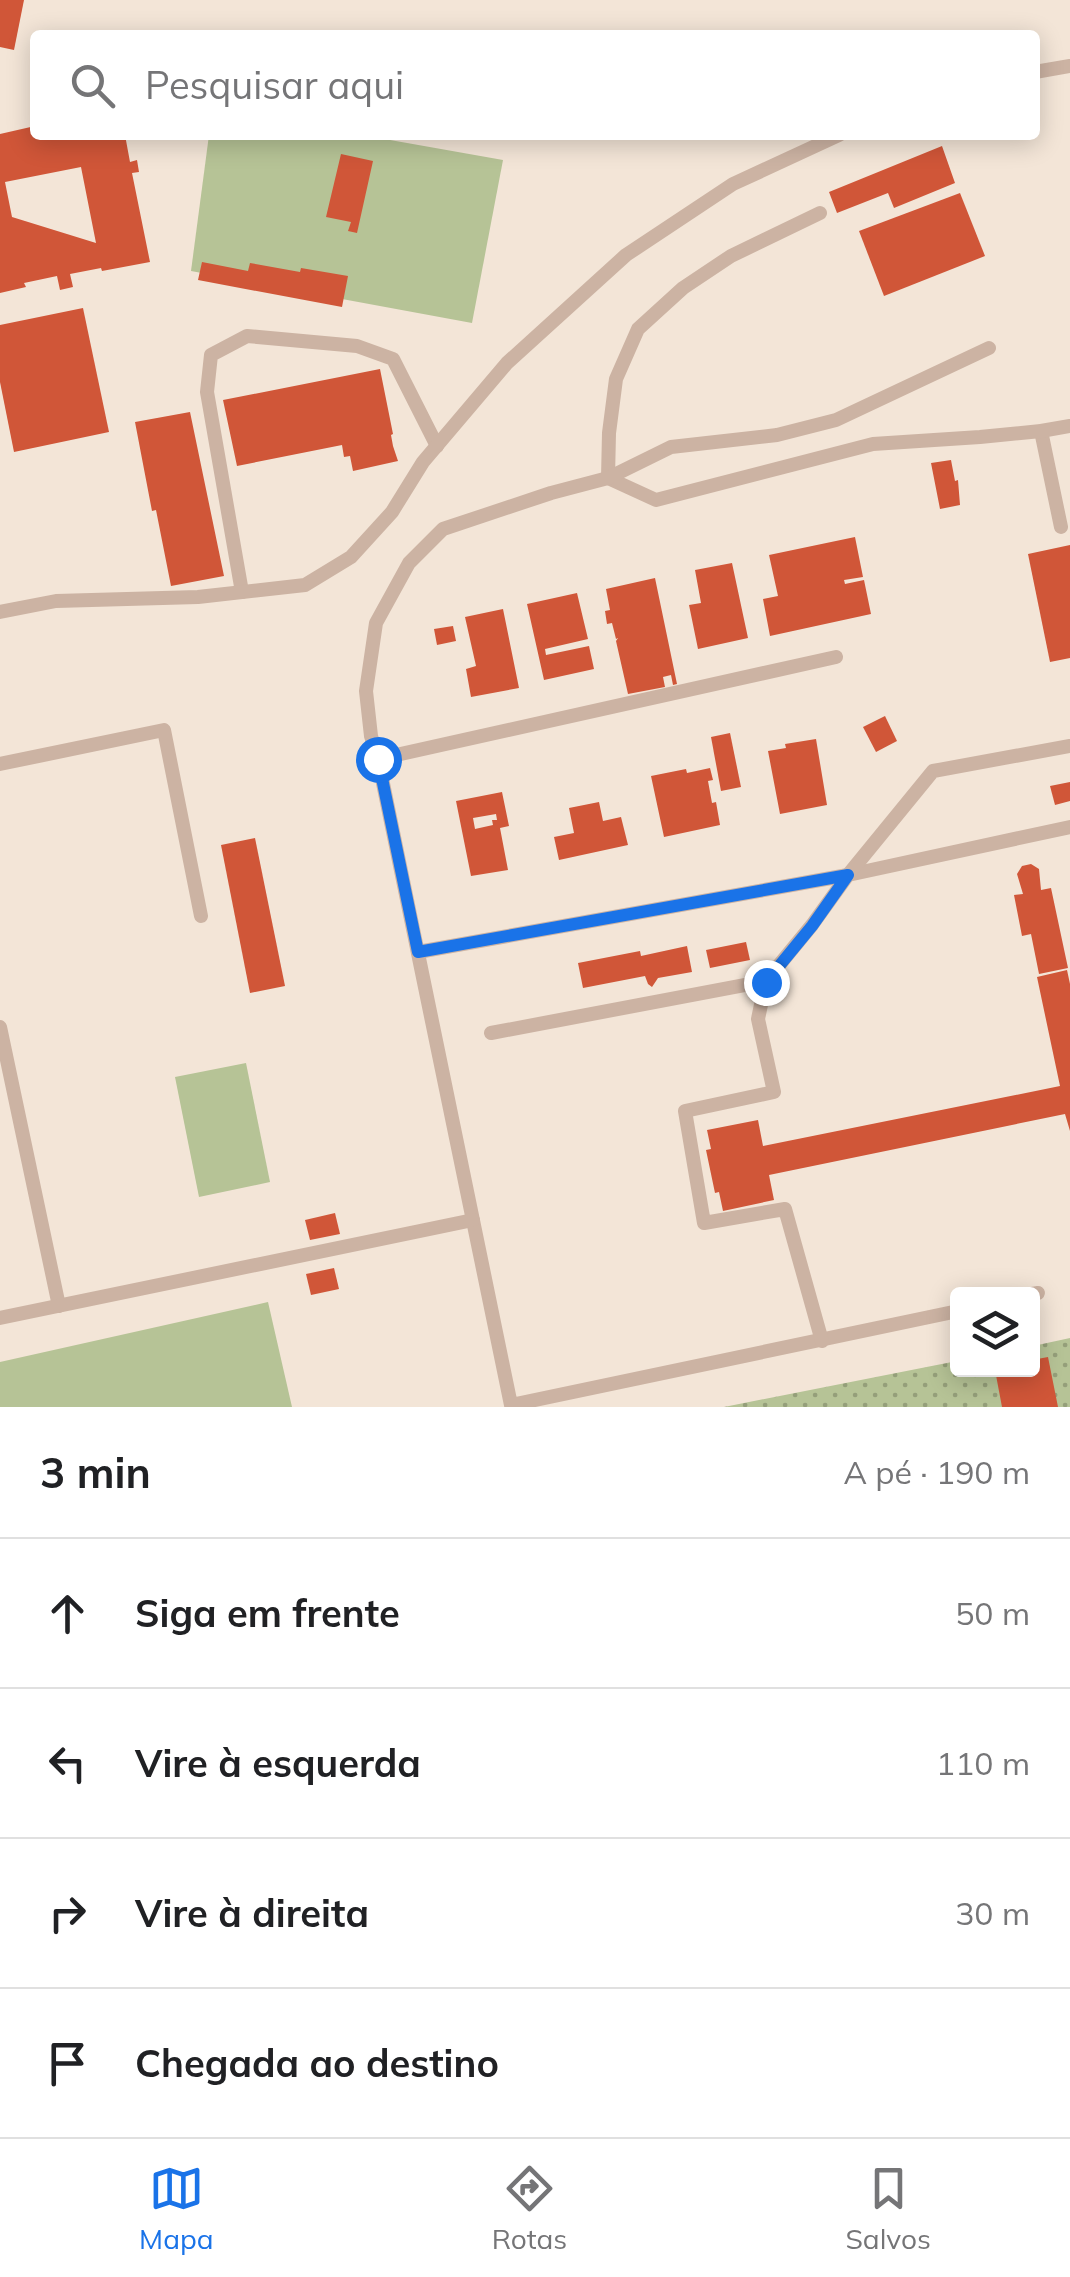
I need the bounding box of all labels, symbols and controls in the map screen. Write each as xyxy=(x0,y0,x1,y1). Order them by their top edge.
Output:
search box xyxy=(30,30,1040,140)
icon: search xyxy=(65,58,120,113)
text: Pesquisar aqui xyxy=(145,61,404,109)
route start xyxy=(356,737,402,783)
route end xyxy=(744,960,790,1006)
map controls xyxy=(950,1287,1040,1377)
button: layers xyxy=(950,1287,1040,1377)
text: 3 min xyxy=(40,1446,151,1499)
text: A pé · 190 m xyxy=(843,1452,1030,1492)
icon: ahead xyxy=(40,1586,95,1641)
text: Siga em frente xyxy=(135,1589,400,1637)
text: 50 m xyxy=(955,1593,1030,1633)
icon: left xyxy=(40,1736,95,1791)
text: Vire à esquerda xyxy=(135,1739,421,1787)
text: 110 m xyxy=(936,1743,1030,1783)
icon: right xyxy=(40,1886,95,1941)
text: Vire à direita xyxy=(135,1889,369,1937)
text: 30 m xyxy=(955,1893,1030,1933)
icon: arrive xyxy=(40,2036,95,2091)
text: Chegada ao destino xyxy=(135,2039,499,2087)
tab: Mapa xyxy=(139,2161,214,2256)
tab: Rotas xyxy=(492,2161,567,2256)
tab: Salvos xyxy=(845,2161,931,2256)

